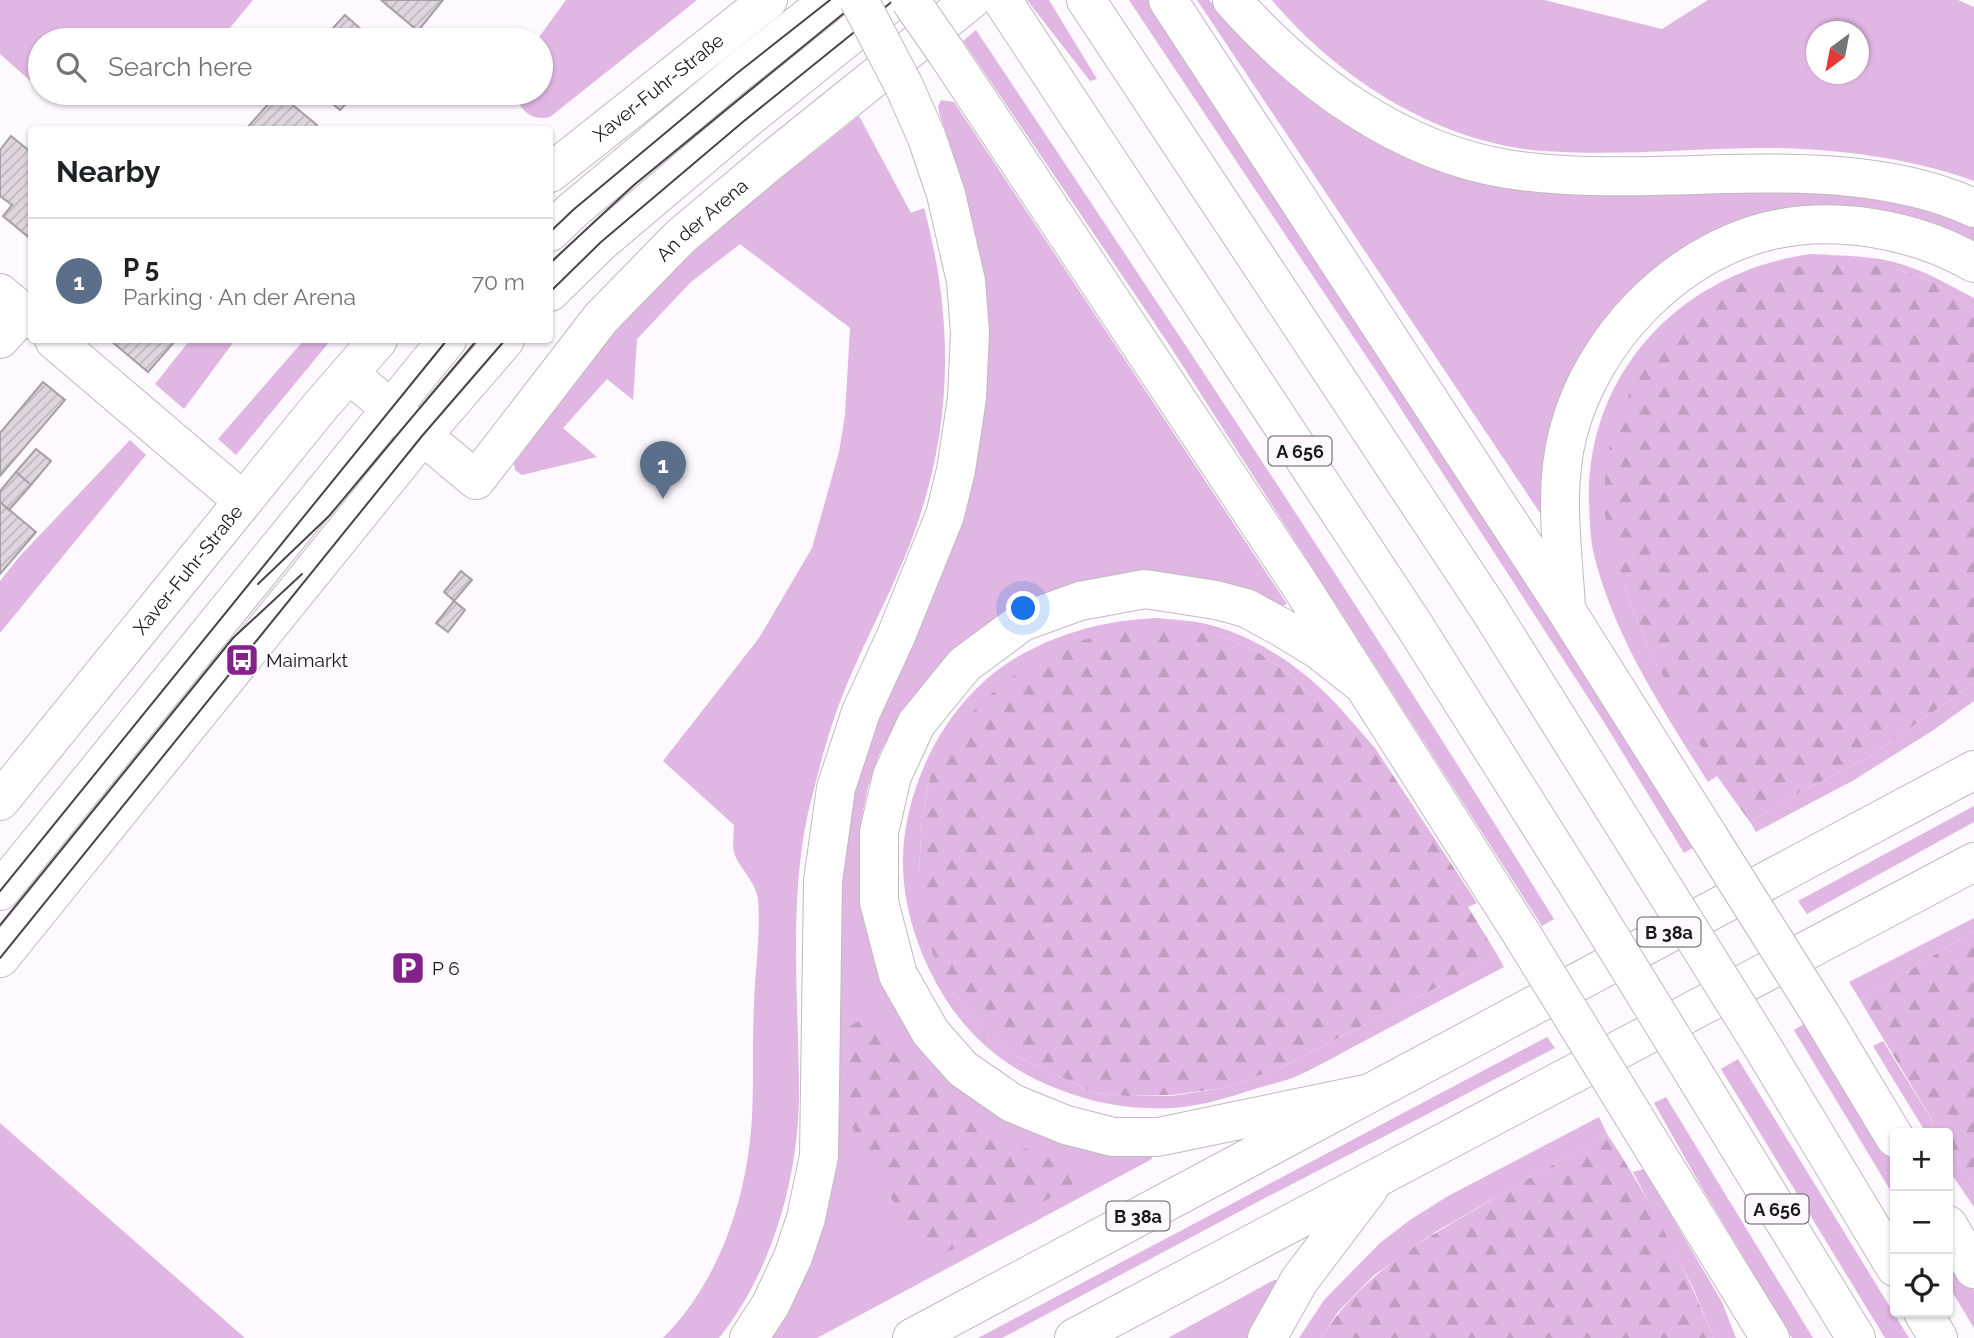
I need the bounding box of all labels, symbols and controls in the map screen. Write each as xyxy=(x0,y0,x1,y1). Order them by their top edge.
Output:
north arrow xyxy=(1806,21,1869,84)
search box xyxy=(28,28,553,105)
street label: Xaver-Fuhr-Straße xyxy=(588,29,728,146)
icon: search xyxy=(52,48,90,86)
text: Search here xyxy=(108,52,252,82)
text: Nearby xyxy=(56,154,160,189)
street label: An der Arena xyxy=(652,174,752,266)
text: P 5 xyxy=(123,253,159,283)
text: 1 xyxy=(73,268,85,295)
text: 70 m xyxy=(472,268,525,295)
text: Parking · An der Arena xyxy=(123,283,356,310)
road number: A 656 xyxy=(1268,436,1332,466)
pin: 1 xyxy=(640,441,686,499)
street label: Xaver-Fuhr-Straße xyxy=(129,500,247,639)
your location xyxy=(1006,591,1040,625)
bus stop icon: Maimarkt xyxy=(223,641,261,679)
place label: Maimarkt xyxy=(266,649,349,671)
road number: B 38a xyxy=(1638,917,1700,946)
parking icon: P 6 xyxy=(389,949,427,987)
place label: P 6 xyxy=(432,957,460,979)
map controls xyxy=(1890,1128,1953,1317)
button: + xyxy=(1890,1128,1953,1191)
button: − xyxy=(1890,1191,1953,1254)
road number: A 656 xyxy=(1746,1194,1809,1224)
road number: B 38a xyxy=(1106,1202,1170,1231)
button: locate xyxy=(1890,1254,1953,1317)

